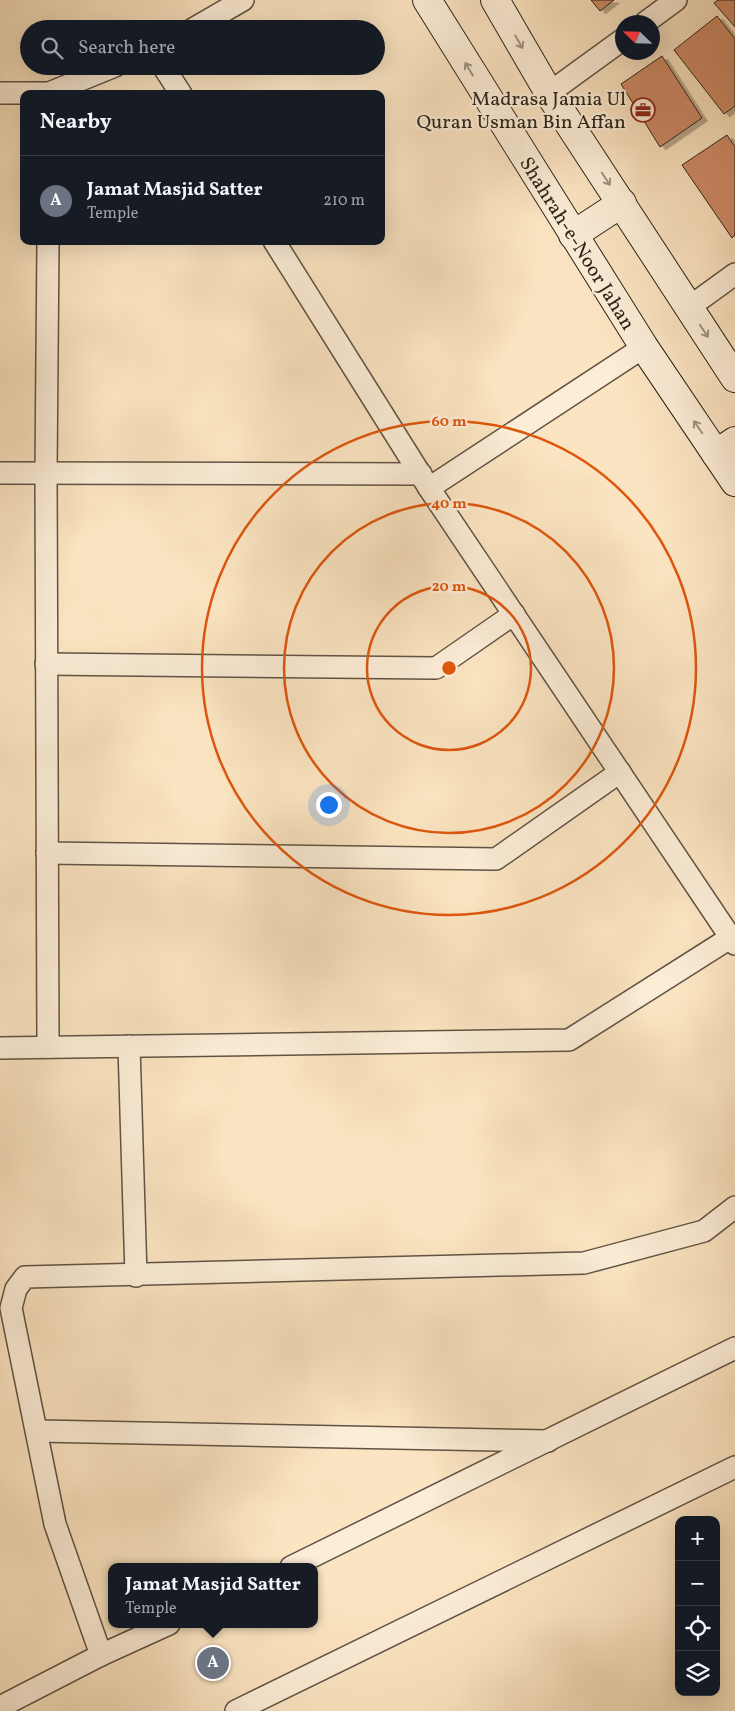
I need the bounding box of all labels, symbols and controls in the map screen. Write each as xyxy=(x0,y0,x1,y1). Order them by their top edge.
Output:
north arrow xyxy=(615,15,660,60)
search box xyxy=(20,20,385,75)
icon: search xyxy=(38,34,66,62)
text: Search here xyxy=(78,35,175,61)
one-way arrow xyxy=(515,35,525,49)
one-way arrow xyxy=(463,63,473,77)
place label: Madrasa Jamia Ul Quran Usman Bin Affan xyxy=(416,86,626,137)
office icon: Madrasa Jamia Ul Quran Usman Bin Affan xyxy=(630,97,656,123)
text: Nearby xyxy=(40,108,111,137)
street label: Shahrah-e-Noor Jahan xyxy=(512,152,641,336)
one-way arrow xyxy=(602,172,612,186)
text: Jamat Masjid Satter xyxy=(87,177,262,203)
text: A xyxy=(50,190,62,212)
text: 210 m xyxy=(323,190,365,212)
text: Temple xyxy=(87,203,138,225)
one-way arrow xyxy=(699,323,709,337)
text: 60 m xyxy=(432,412,467,433)
one-way arrow xyxy=(693,420,703,434)
text: 40 m xyxy=(431,494,467,515)
text: 20 m xyxy=(432,577,467,598)
centre of rings xyxy=(440,659,458,677)
your location xyxy=(316,792,342,818)
map controls xyxy=(675,1516,720,1696)
button: + xyxy=(675,1516,720,1561)
button: − xyxy=(675,1561,720,1606)
popup xyxy=(108,1563,318,1628)
text: Jamat Masjid Satter xyxy=(125,1572,301,1598)
text: Temple xyxy=(125,1598,177,1620)
button: locate xyxy=(675,1606,720,1651)
pin: A xyxy=(197,1644,229,1682)
button: layers xyxy=(675,1651,720,1696)

